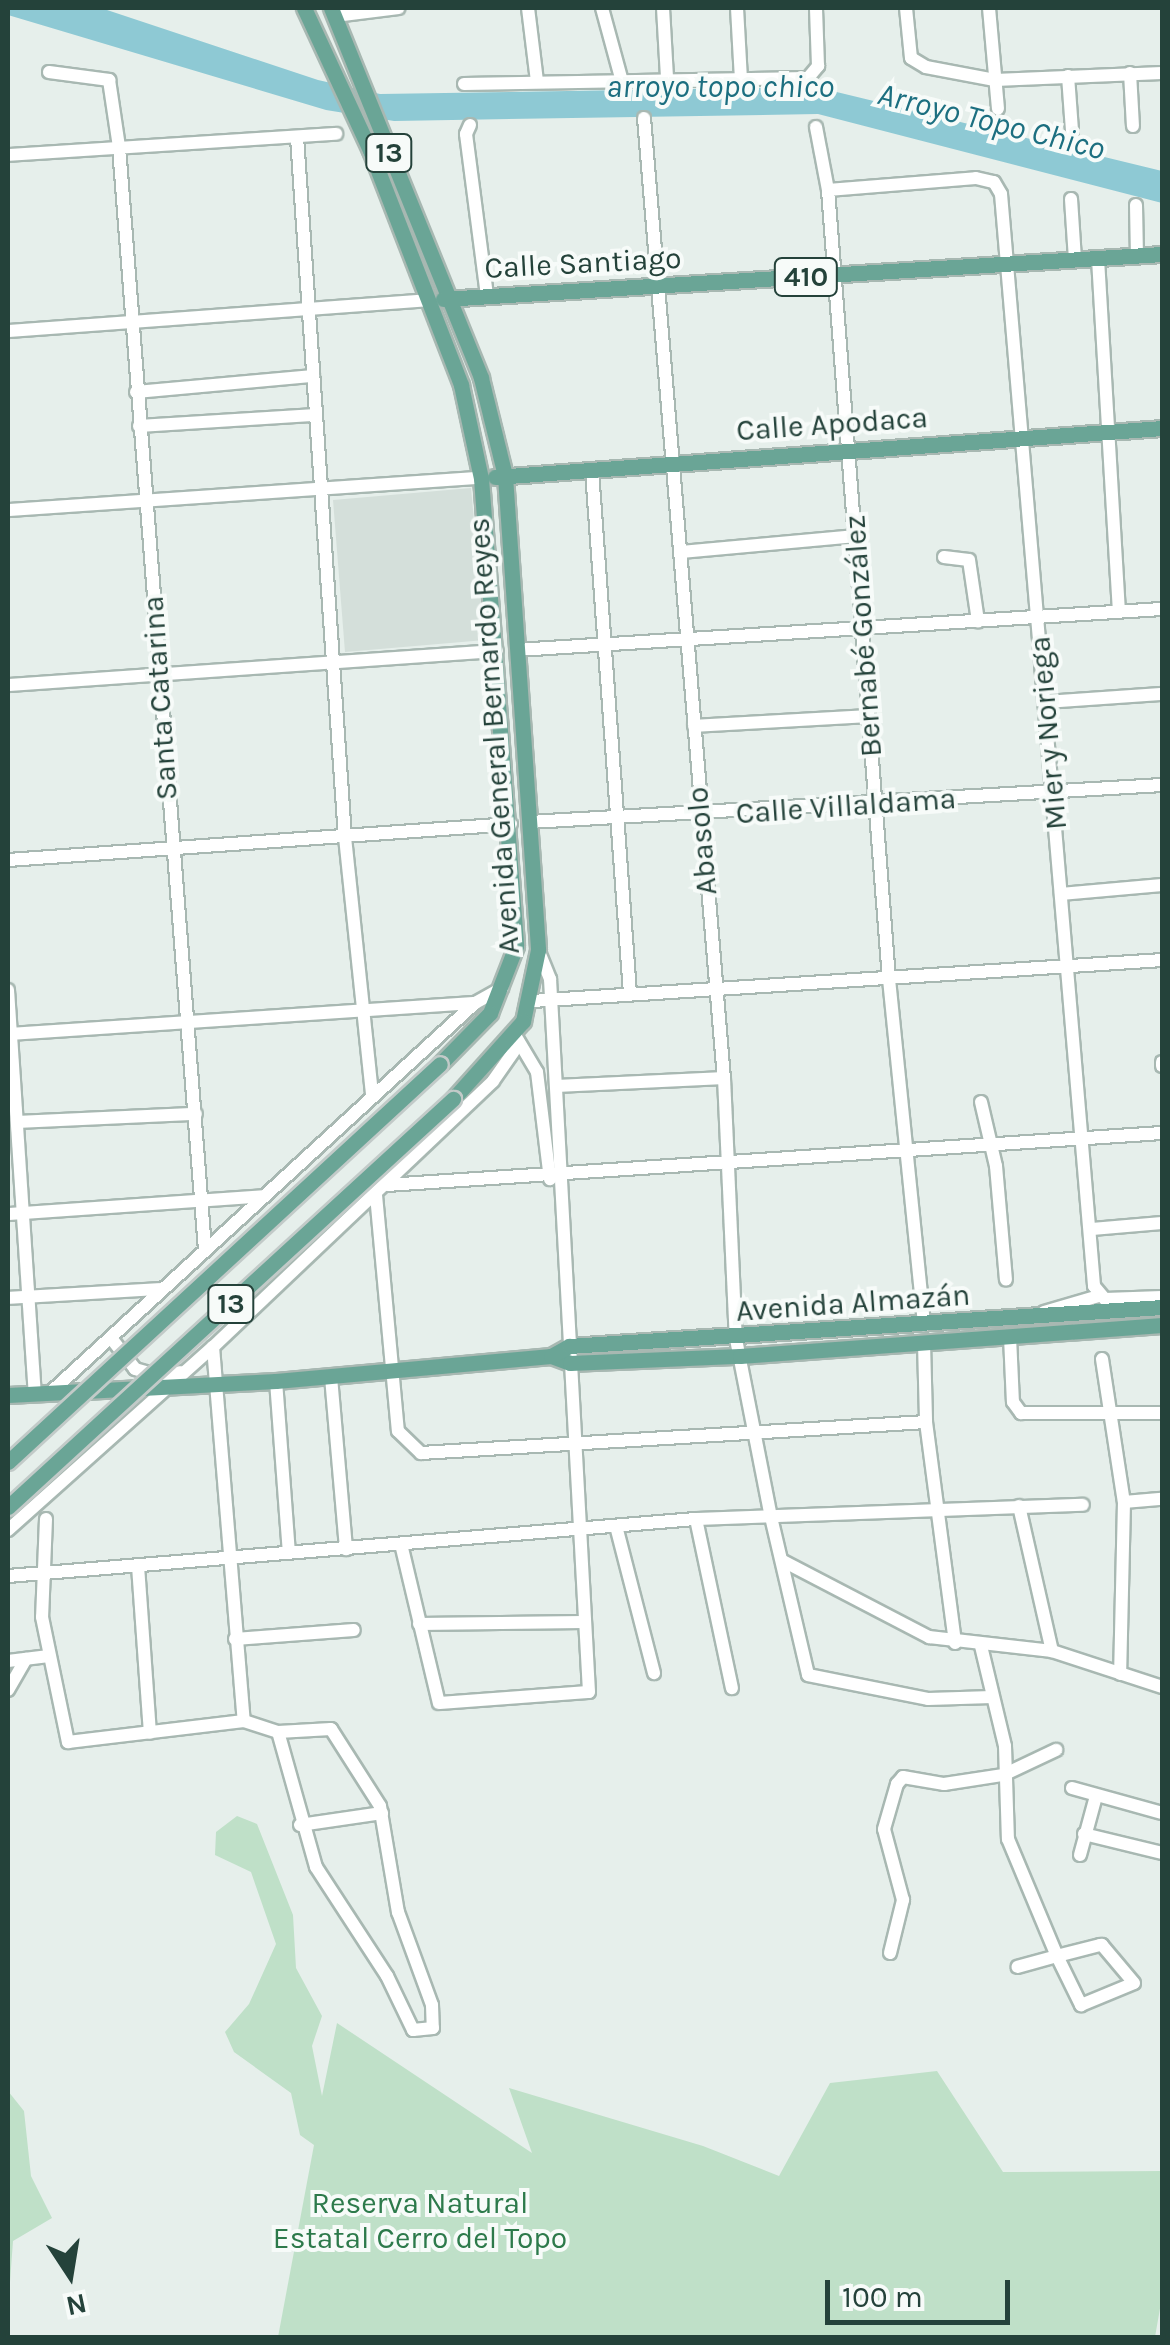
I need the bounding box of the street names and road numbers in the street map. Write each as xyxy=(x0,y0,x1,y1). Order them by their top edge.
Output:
road number: 13 xyxy=(364,130,414,176)
street label: Calle Santiago xyxy=(484,240,682,286)
road number: 410 xyxy=(774,254,838,300)
street label: Calle Apodaca xyxy=(735,399,929,449)
street label: Bernabé González xyxy=(837,514,889,758)
street label: Avenida General Bernardo Reyes xyxy=(461,517,527,955)
street label: Santa Catarina xyxy=(135,595,185,801)
street label: Mier y Noriega xyxy=(1022,635,1074,831)
street label: Calle Villaldama xyxy=(735,780,957,832)
street label: Abasolo xyxy=(679,785,725,897)
street label: Avenida Almazán xyxy=(735,1277,971,1329)
road number: 13 xyxy=(206,1281,256,1327)

